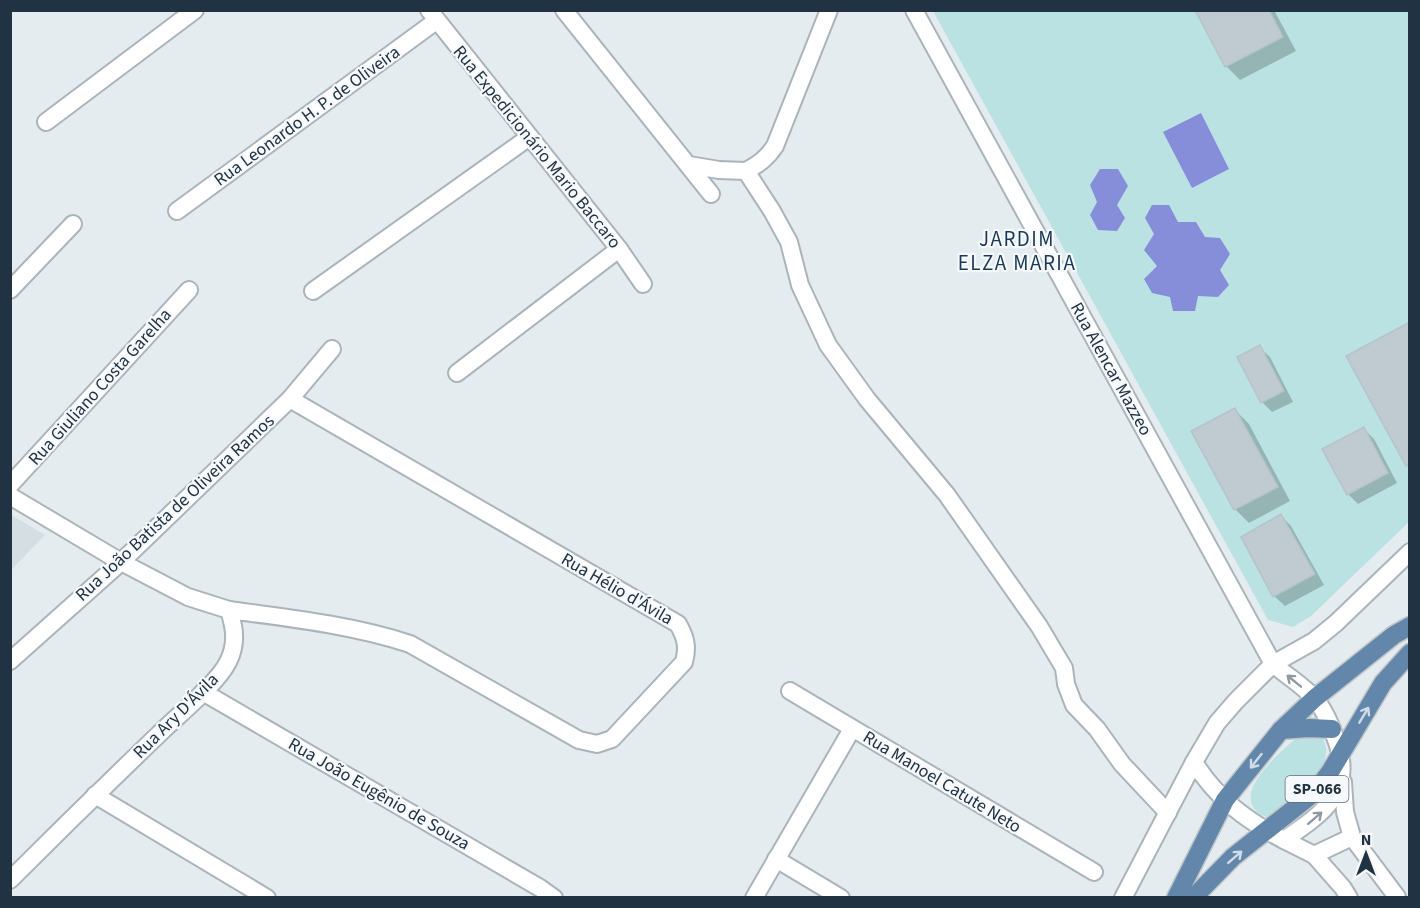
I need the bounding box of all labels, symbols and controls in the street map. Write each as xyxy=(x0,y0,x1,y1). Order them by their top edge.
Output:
street label: Rua Leonardo H. P. de Oliveira xyxy=(209,40,405,192)
street label: Rua Expedicionário Mario Baccaro xyxy=(447,40,627,254)
district label: JARDIM ELZA MARIA xyxy=(958,224,1076,278)
street label: Rua Alencar Mazzeo xyxy=(1064,298,1158,440)
street label: Rua Giuliano Costa Garelha xyxy=(23,303,177,471)
street label: Rua João Batista de Oliveira Ramos xyxy=(70,409,280,607)
street label: Rua Hélio d'Ávila xyxy=(556,547,678,631)
street label: Rua Ary D'Ávila xyxy=(128,668,224,764)
one-way arrow xyxy=(1286,675,1302,688)
one-way arrow xyxy=(1359,707,1371,724)
street label: Rua Manoel Catute Neto xyxy=(858,725,1026,839)
street label: Rua João Eugênio de Souza xyxy=(284,732,474,856)
one-way arrow xyxy=(1249,752,1262,768)
road number: SP-066 xyxy=(1286,776,1348,802)
one-way arrow xyxy=(1307,811,1323,824)
north arrow xyxy=(1336,824,1396,884)
text: N xyxy=(1361,829,1371,851)
one-way arrow xyxy=(1227,850,1242,864)

